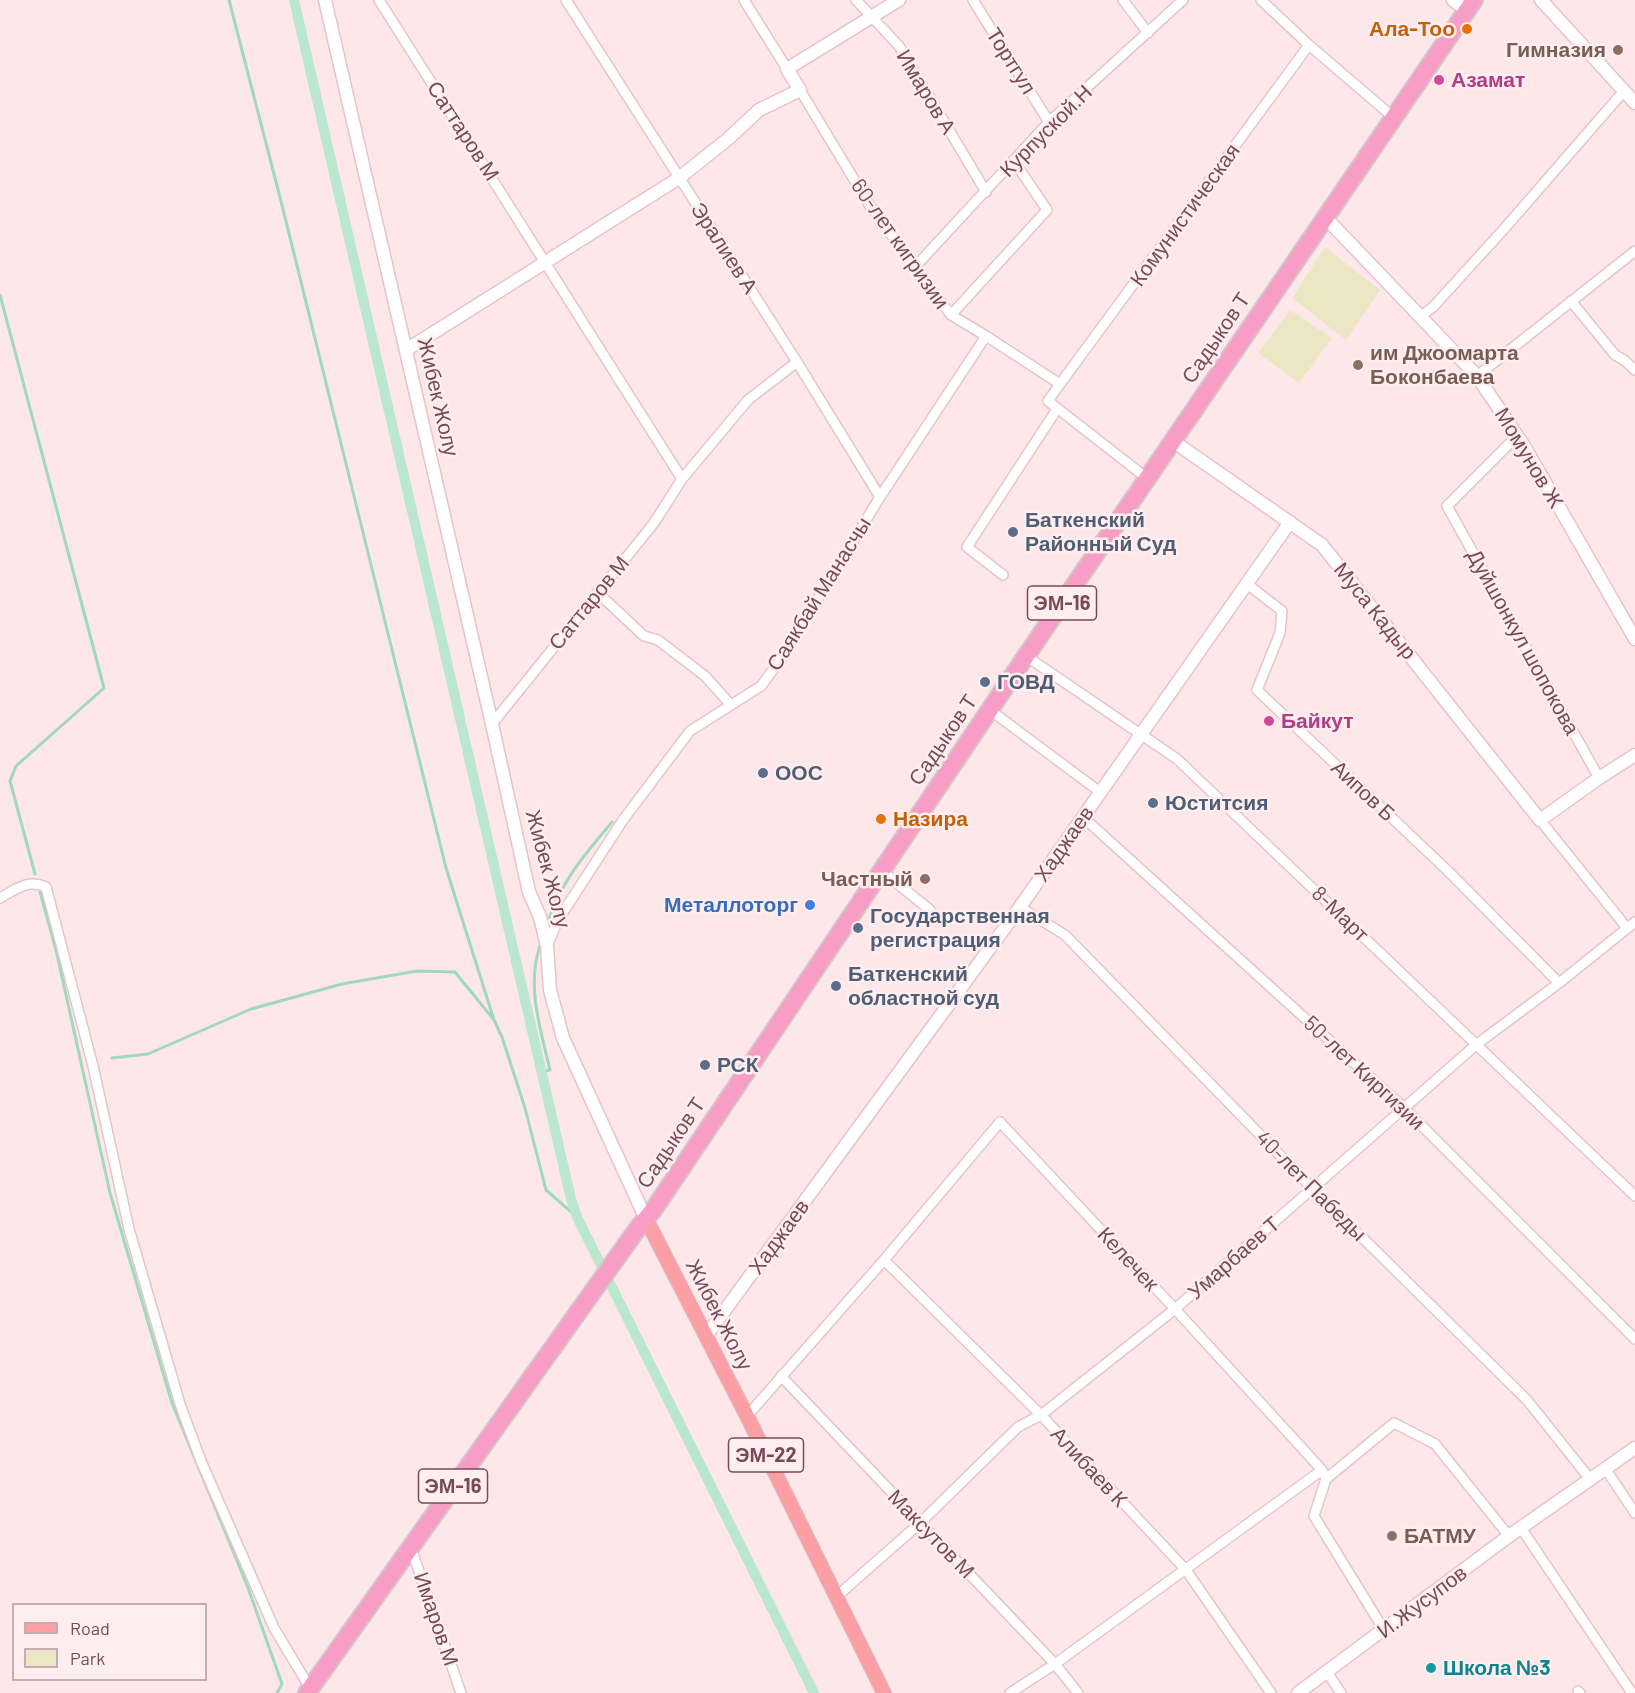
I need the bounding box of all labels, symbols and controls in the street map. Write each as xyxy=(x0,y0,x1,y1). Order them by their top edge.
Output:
place label: Ала-Тоо xyxy=(1369,16,1455,42)
marker: Ала-Тоо xyxy=(1460,22,1474,36)
street label: Тортгул xyxy=(981,23,1041,99)
place label: Гимназия xyxy=(1506,37,1606,63)
marker: Гимназия xyxy=(1611,43,1625,57)
street label: Имаров А xyxy=(891,45,961,139)
place label: Азамат xyxy=(1451,67,1525,93)
marker: Азамат xyxy=(1432,73,1446,87)
street label: Саттаров М xyxy=(422,77,504,185)
street label: Курпуской.Н xyxy=(995,80,1097,182)
street label: Комунистическая xyxy=(1125,139,1245,291)
street label: 60-лет кигризии xyxy=(846,174,954,314)
street label: Эралиев А xyxy=(685,198,763,298)
street label: Садыков Т xyxy=(1177,288,1255,388)
street label: Жибек Жолу xyxy=(412,335,464,459)
place label: им Джоомарта Боконбаева xyxy=(1370,340,1519,390)
marker: им Джоомарта Боконбаева xyxy=(1351,358,1365,372)
street label: Момунов Ж xyxy=(1489,403,1569,513)
place label: Баткенский Районный Суд xyxy=(1025,507,1176,557)
street label: Саякбай Манасчы xyxy=(762,513,876,675)
marker: Баткенский Районный Суд xyxy=(1006,525,1020,539)
street label: Дуйшонкул шопокова xyxy=(1462,545,1584,739)
street label: Саттаров М xyxy=(543,551,635,655)
street label: Муса Кадыр xyxy=(1328,557,1422,665)
road number: ЭМ-16 xyxy=(1028,586,1096,620)
place label: ГОВД xyxy=(997,669,1055,695)
marker: ГОВД xyxy=(978,675,992,689)
street label: Садыков Т xyxy=(904,690,982,790)
place label: Байкут xyxy=(1281,708,1353,734)
marker: Байкут xyxy=(1262,714,1276,728)
street label: Аипов Б xyxy=(1326,755,1400,827)
place label: ООС xyxy=(775,760,823,786)
marker: ООС xyxy=(756,766,770,780)
place label: Юститсия xyxy=(1165,790,1268,816)
marker: Юститсия xyxy=(1146,796,1160,810)
street label: Хаджаев xyxy=(1029,801,1099,887)
place label: Назира xyxy=(893,806,968,832)
street label: Жибек Жолу xyxy=(520,807,576,931)
marker: Назира xyxy=(874,812,888,826)
place label: Частный xyxy=(821,866,913,892)
marker: Частный xyxy=(918,872,932,886)
street label: 8-Март xyxy=(1306,881,1374,947)
place label: Металлоторг xyxy=(664,892,798,918)
marker: Металлоторг xyxy=(803,898,817,912)
place label: Государственная регистрация xyxy=(870,903,1050,953)
marker: Государственная регистрация xyxy=(851,921,865,935)
place label: Баткенский областной суд xyxy=(848,961,999,1011)
marker: Баткенский областной суд xyxy=(829,979,843,993)
street label: 50-лет Киргизии xyxy=(1298,1011,1430,1135)
place label: РСК xyxy=(717,1052,758,1078)
marker: РСК xyxy=(698,1058,712,1072)
street label: Садыков Т xyxy=(632,1093,710,1193)
street label: 40-лет Пабеды xyxy=(1251,1126,1371,1246)
street label: Хаджаев xyxy=(743,1195,815,1279)
street label: Умарбаев Т xyxy=(1183,1211,1285,1305)
street label: Келечек xyxy=(1092,1222,1164,1296)
street label: Жибек Жолу xyxy=(680,1255,758,1375)
street label: Алибаев К xyxy=(1046,1422,1132,1512)
road number: ЭМ-22 xyxy=(728,1438,804,1472)
road number: ЭМ-16 xyxy=(418,1469,488,1503)
street label: Максутов М xyxy=(882,1484,980,1584)
place label: БАТМУ xyxy=(1404,1523,1476,1549)
marker: БАТМУ xyxy=(1385,1529,1399,1543)
street label: И.Жусупов xyxy=(1372,1560,1472,1644)
street label: Имаров М xyxy=(408,1569,464,1669)
legend xyxy=(12,1603,207,1681)
text: Road xyxy=(70,1617,110,1639)
text: Park xyxy=(70,1647,105,1669)
place label: Школа №3 xyxy=(1443,1655,1551,1681)
marker: Школа №3 xyxy=(1424,1661,1438,1675)

